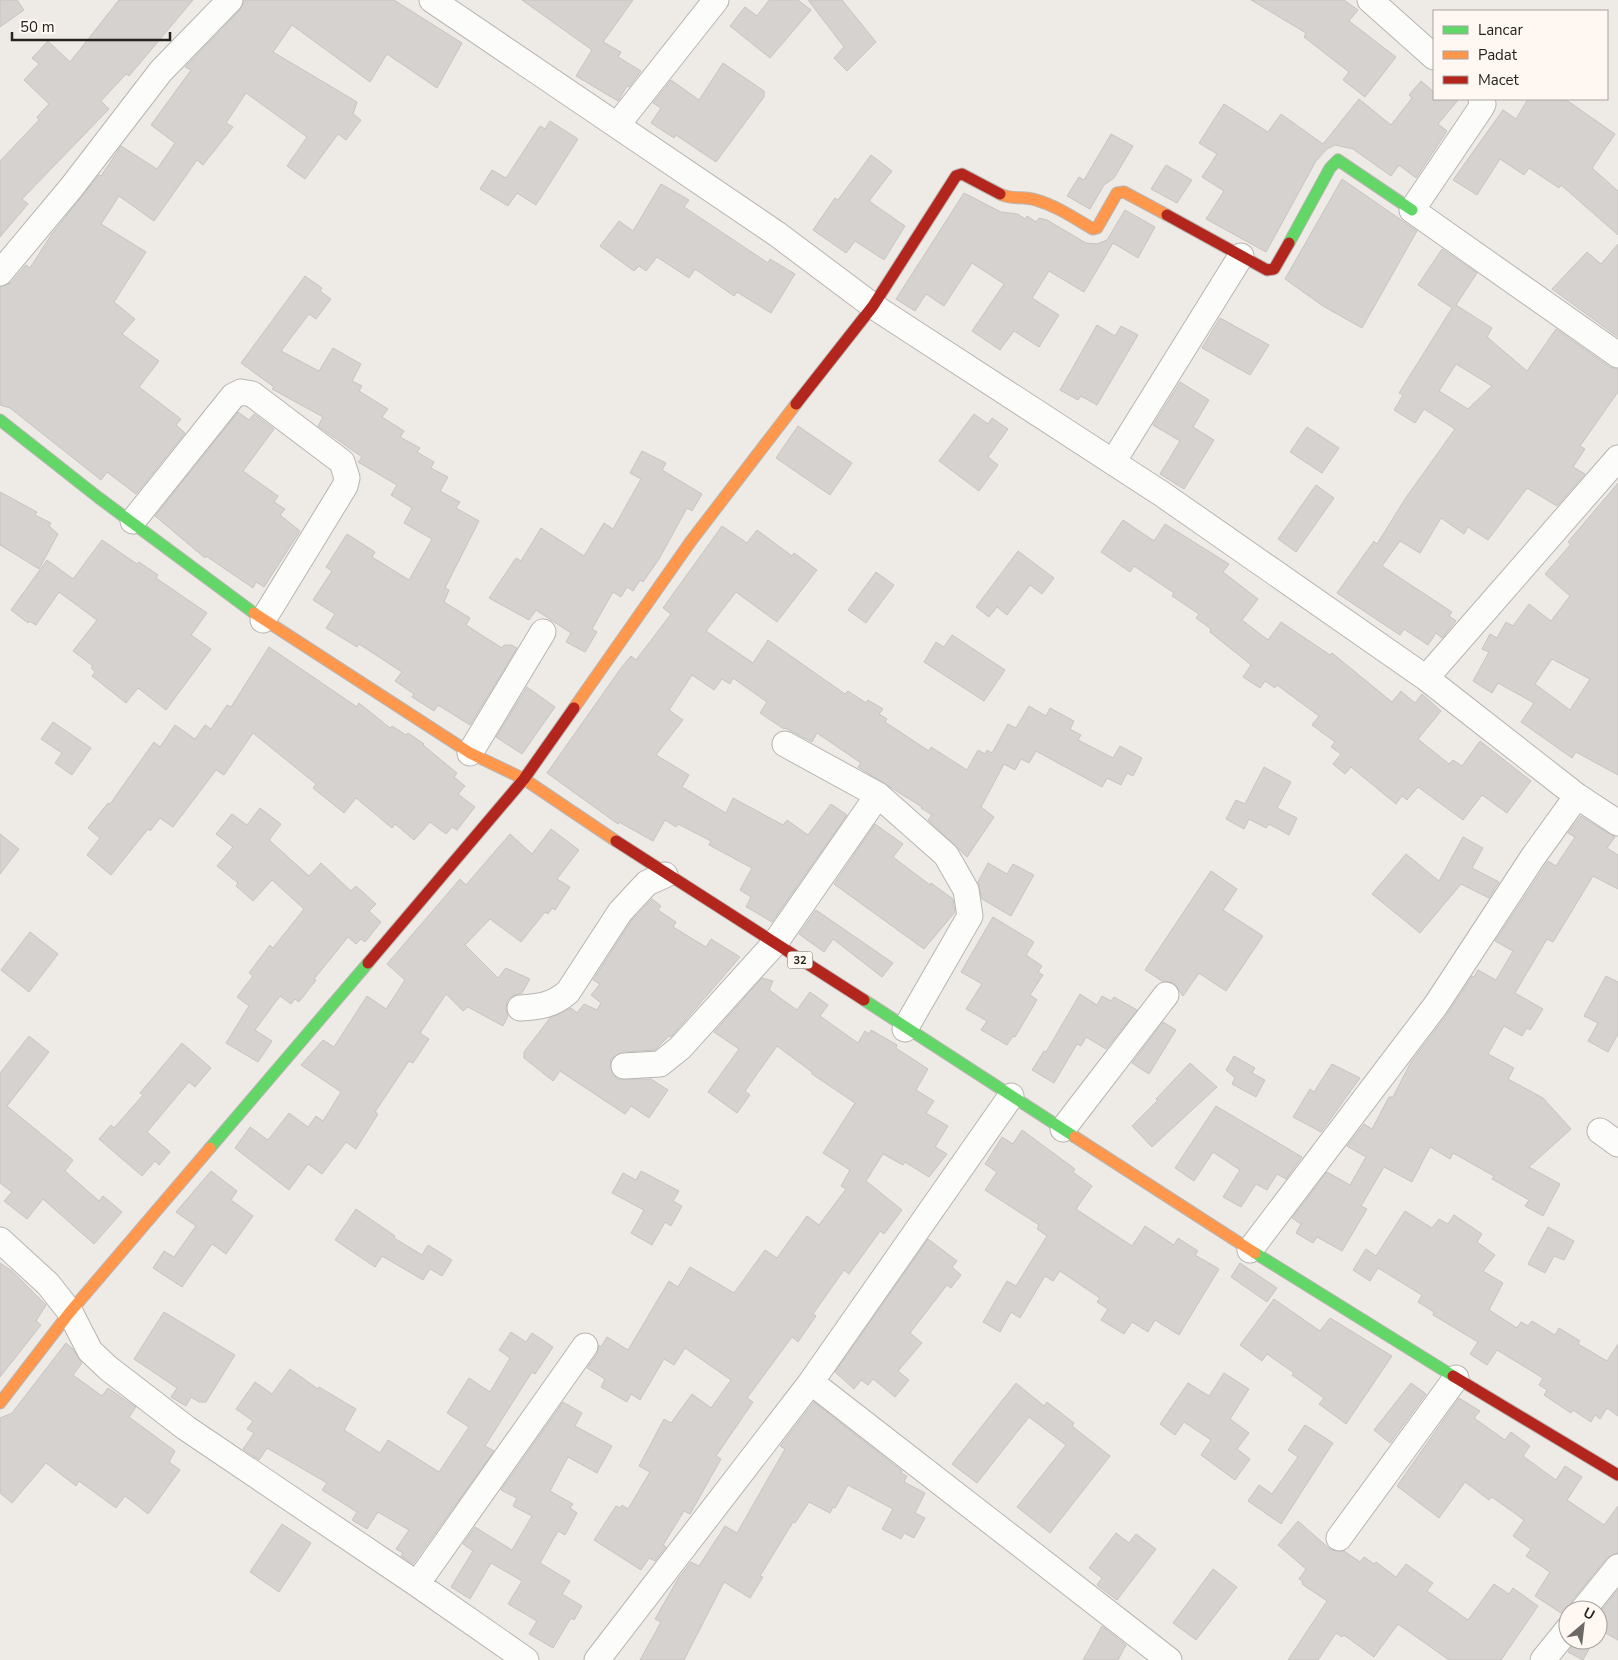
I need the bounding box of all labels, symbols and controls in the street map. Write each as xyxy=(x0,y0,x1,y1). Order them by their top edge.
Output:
scale bar xyxy=(12,10,170,42)
legend xyxy=(1433,10,1608,100)
text: 50 m xyxy=(20,17,55,37)
text: Lancar xyxy=(1478,20,1523,40)
text: Padat xyxy=(1478,45,1518,65)
text: Macet xyxy=(1478,70,1520,90)
road number: 32 xyxy=(788,952,812,968)
north arrow xyxy=(1558,1600,1608,1650)
text: U xyxy=(1580,1603,1598,1625)

